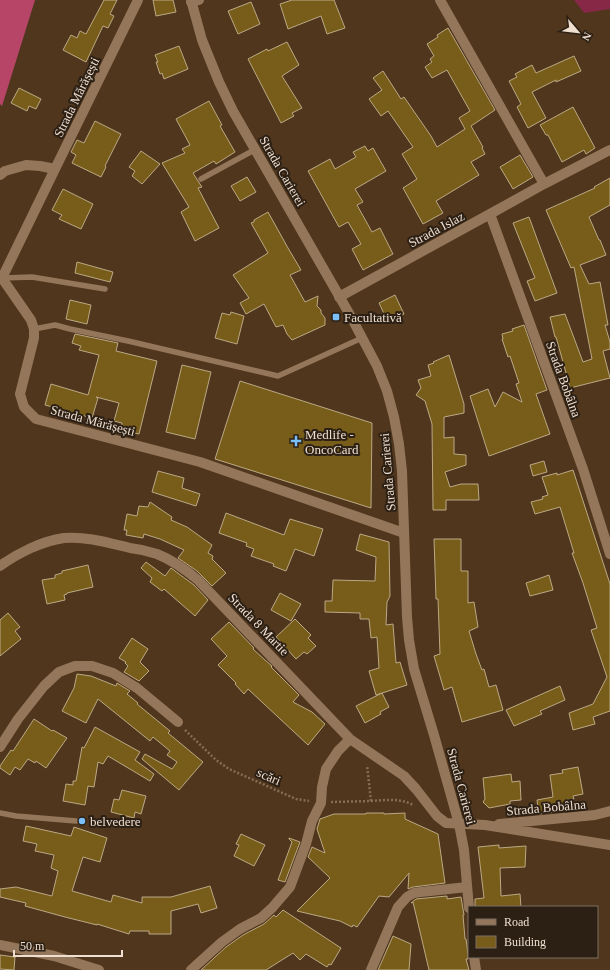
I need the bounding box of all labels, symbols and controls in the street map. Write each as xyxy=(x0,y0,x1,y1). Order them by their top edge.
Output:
north arrow xyxy=(558,12,598,52)
text: N xyxy=(580,30,594,43)
street label: Strada Mărășești xyxy=(51,54,102,140)
street label: Strada Carierei xyxy=(256,134,309,209)
street label: Strada Islaz xyxy=(406,208,467,250)
place label: Facultativă xyxy=(344,310,402,325)
marker: Facultativă xyxy=(331,312,341,322)
street label: Strada Bobâlna xyxy=(543,339,584,419)
street label: Strada Mărășești xyxy=(49,402,137,439)
place label: Medlife - OncoCard xyxy=(305,427,359,457)
street label: Strada Carierei xyxy=(377,432,398,512)
marker: Medlife - OncoCard xyxy=(290,435,302,447)
street label: Strada 8 Martie xyxy=(225,590,292,659)
street label: Strada Carierei xyxy=(444,746,479,826)
street label: scări xyxy=(255,765,283,788)
street label: Strada Bobâlna xyxy=(506,797,587,818)
place label: belvedere xyxy=(90,814,141,829)
marker: belvedere xyxy=(77,816,87,826)
legend xyxy=(468,906,598,958)
text: Road xyxy=(504,915,529,929)
scale bar xyxy=(14,932,122,958)
text: Building xyxy=(504,935,546,949)
text: 50 m xyxy=(20,939,45,953)

